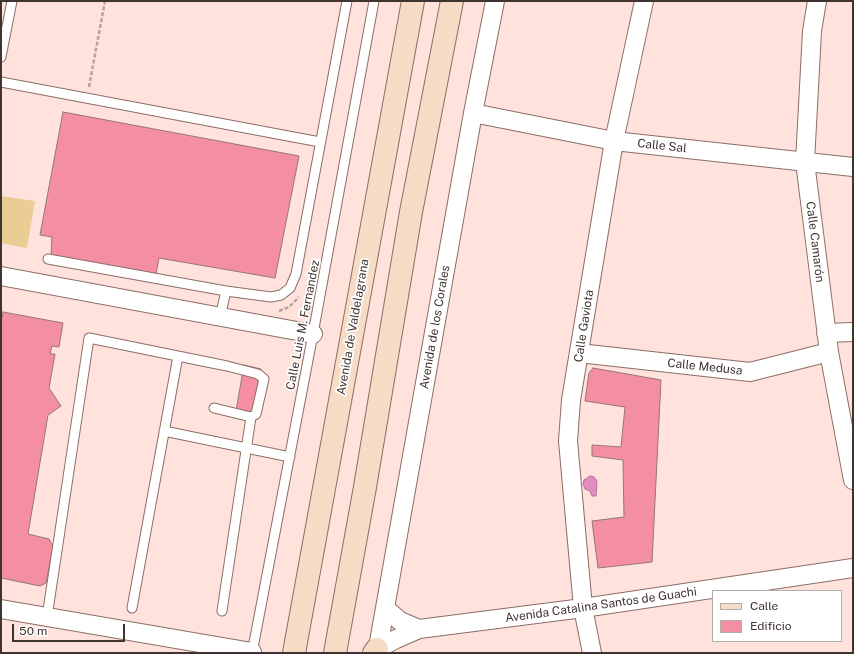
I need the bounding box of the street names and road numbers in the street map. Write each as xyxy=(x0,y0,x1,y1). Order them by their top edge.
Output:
street label: Calle Sal xyxy=(637,136,687,156)
street label: Calle Camarón xyxy=(803,201,827,283)
street label: Avenida de Valdelagrana xyxy=(334,258,372,396)
street label: Calle Luis M. Fernandez xyxy=(283,259,323,391)
street label: Avenida de los Corales xyxy=(417,264,453,390)
street label: Calle Gaviota xyxy=(571,289,597,363)
street label: Calle Medusa xyxy=(667,356,743,378)
street label: Avenida Catalina Santos de Guachi xyxy=(504,584,698,626)

